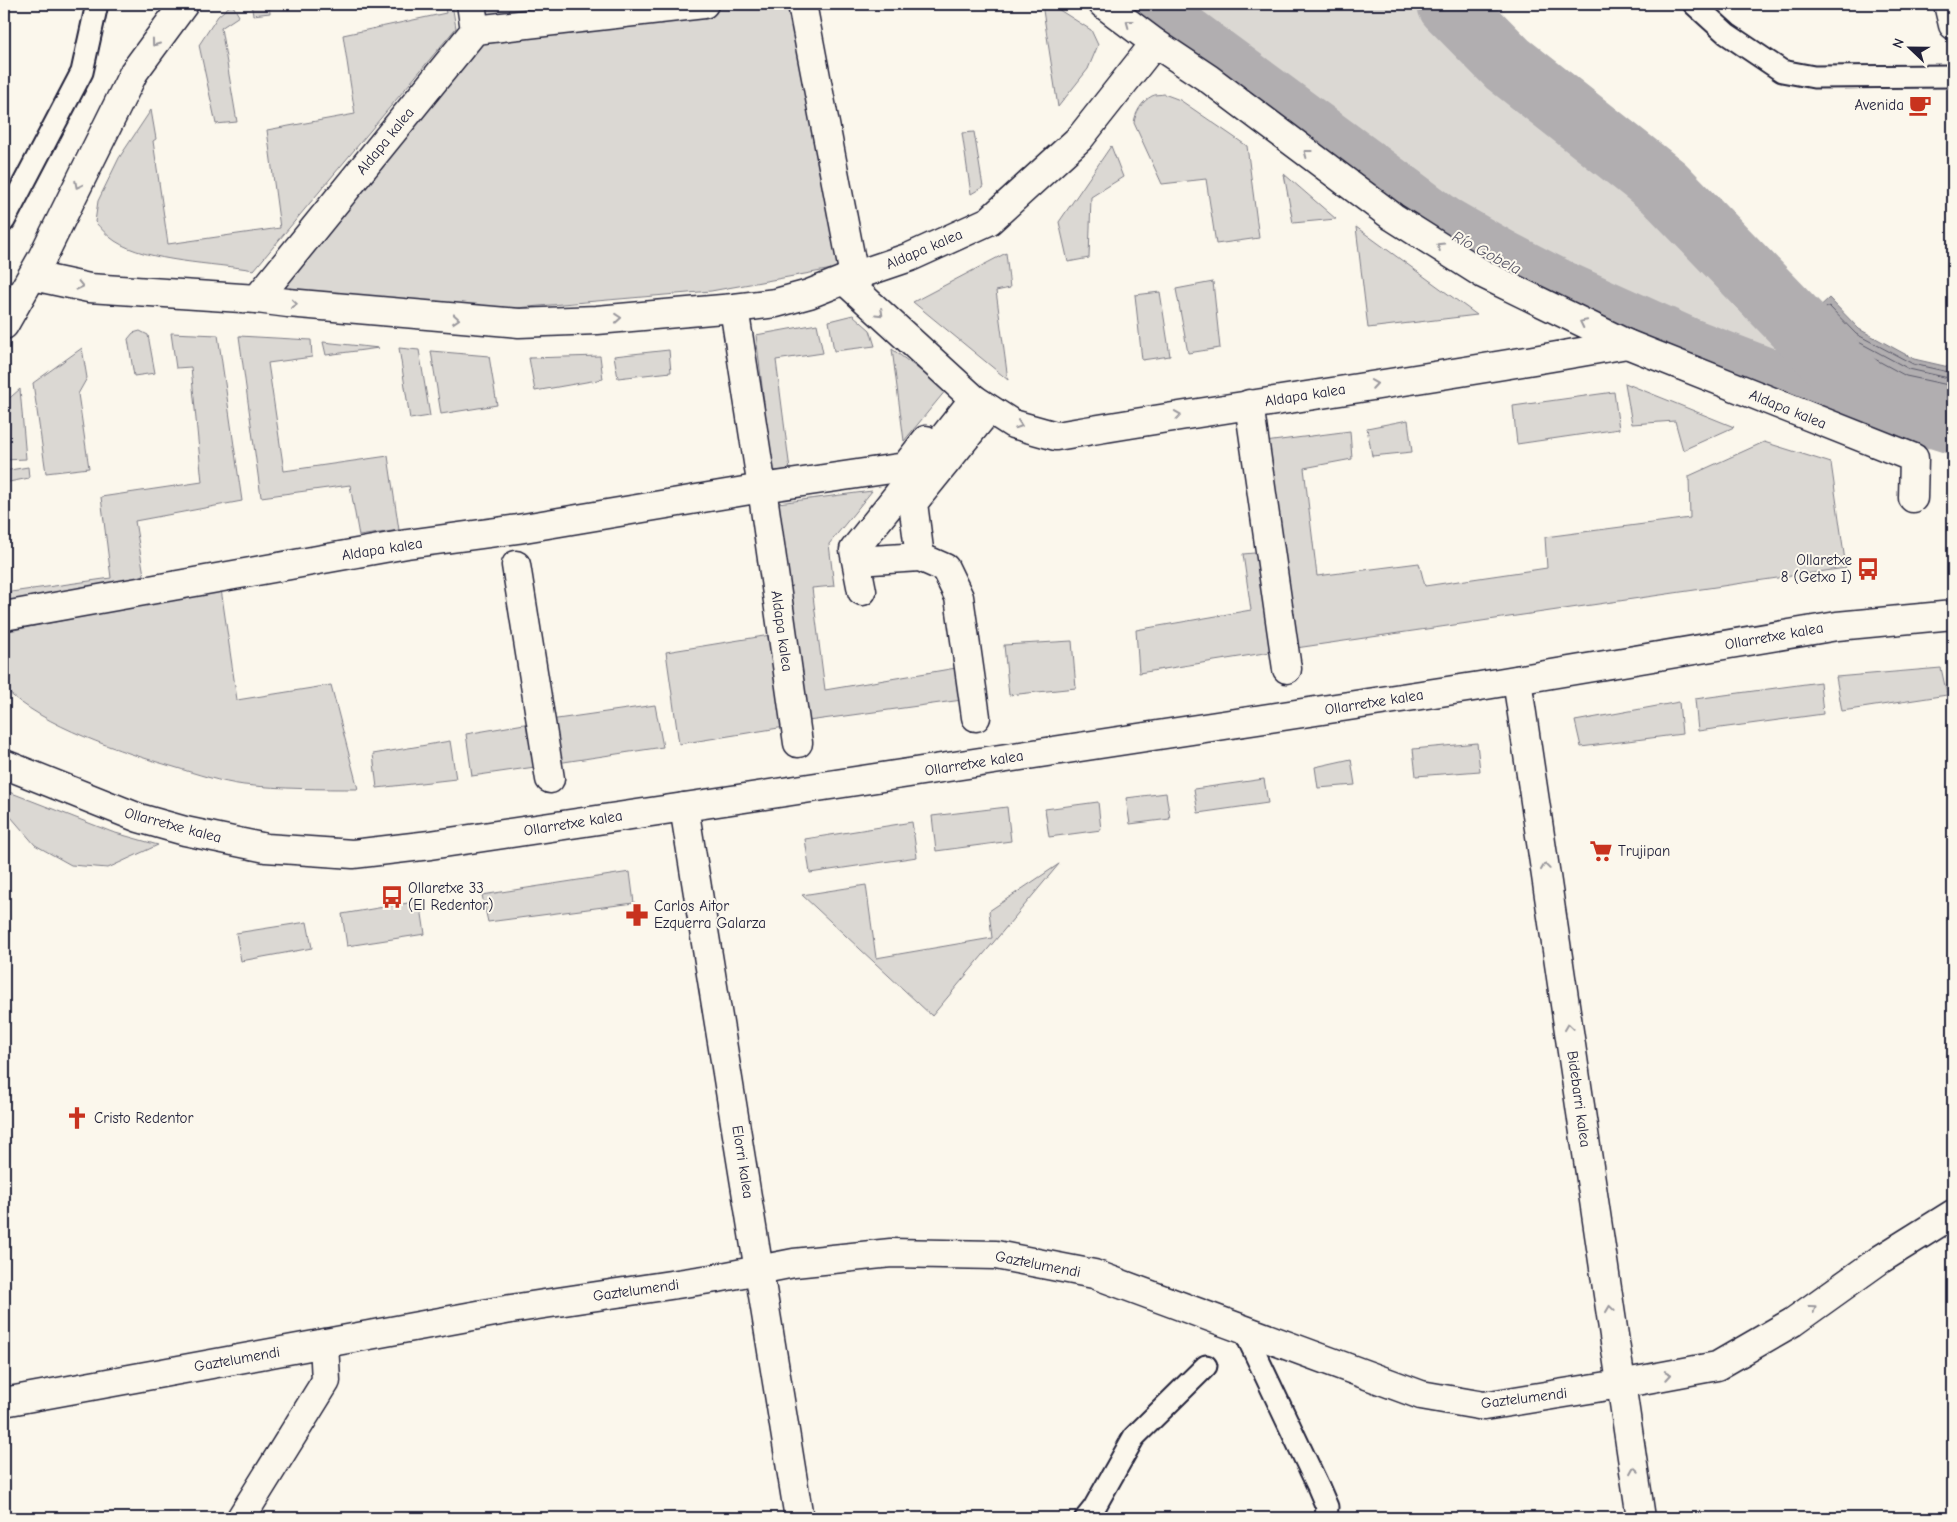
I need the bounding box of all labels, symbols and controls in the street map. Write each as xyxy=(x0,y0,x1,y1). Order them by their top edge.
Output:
one-way arrow xyxy=(1126,21,1135,29)
north arrow xyxy=(1884,22,1934,72)
text: N xyxy=(1889,36,1908,51)
one-way arrow xyxy=(152,37,161,47)
cafe icon: Avenida xyxy=(1907,92,1933,118)
place label: Avenida xyxy=(1854,96,1904,114)
street label: Aldapa kalea xyxy=(352,104,418,178)
one-way arrow xyxy=(1304,150,1313,158)
one-way arrow xyxy=(74,180,84,189)
street label: Aldapa kalea xyxy=(883,225,965,273)
water label: Río Gobela xyxy=(1449,227,1524,278)
one-way arrow xyxy=(1436,243,1445,253)
one-way arrow xyxy=(76,280,85,291)
one-way arrow xyxy=(291,298,299,309)
one-way arrow xyxy=(874,307,883,316)
one-way arrow xyxy=(452,313,460,324)
one-way arrow xyxy=(615,313,623,324)
one-way arrow xyxy=(1579,318,1588,329)
street label: Aldapa kalea xyxy=(1263,380,1347,410)
one-way arrow xyxy=(1369,380,1378,390)
street label: Aldapa kalea xyxy=(1747,385,1829,433)
one-way arrow xyxy=(1174,411,1183,421)
one-way arrow xyxy=(1014,419,1023,429)
street label: Aldapa kalea xyxy=(340,534,424,564)
place label: Ollaretxe 8 (Getxo I) xyxy=(1781,551,1852,586)
bus stop icon: Ollaretxe 8 (Getxo I) xyxy=(1855,556,1881,582)
street label: Aldapa kalea xyxy=(767,589,797,673)
street label: Ollarretxe kalea xyxy=(1723,618,1825,654)
street label: Ollarretxe kalea xyxy=(1323,685,1425,719)
street label: Ollarretxe kalea xyxy=(923,746,1025,780)
street label: Ollarretxe kalea xyxy=(122,803,224,847)
street label: Ollarretxe kalea xyxy=(522,806,624,840)
supermarket icon: Trujipan xyxy=(1588,838,1614,864)
place label: Trujipan xyxy=(1618,842,1670,860)
one-way arrow xyxy=(1540,862,1550,871)
place label: Ollaretxe 33 (El Redentor) xyxy=(408,879,494,914)
bus stop icon: Ollaretxe 33 (El Redentor) xyxy=(379,884,405,910)
place label: Carlos Aitor Ezquerra Galarza xyxy=(654,897,766,932)
pharmacy icon: Carlos Aitor Ezquerra Galarza xyxy=(624,902,650,928)
one-way arrow xyxy=(1564,1023,1574,1032)
street label: Bidebarri kalea xyxy=(1563,1049,1595,1149)
church icon: Cristo Redentor xyxy=(64,1105,90,1131)
place label: Cristo Redentor xyxy=(94,1109,193,1127)
street label: Elorri kalea xyxy=(728,1124,758,1200)
street label: Gaztelumendi xyxy=(994,1247,1082,1281)
street label: Gaztelumendi xyxy=(592,1275,680,1305)
one-way arrow xyxy=(1606,1305,1616,1314)
one-way arrow xyxy=(1808,1305,1817,1314)
street label: Gaztelumendi xyxy=(193,1343,281,1375)
one-way arrow xyxy=(1664,1370,1672,1380)
street label: Gaztelumendi xyxy=(1480,1384,1568,1412)
one-way arrow xyxy=(1629,1466,1639,1474)

